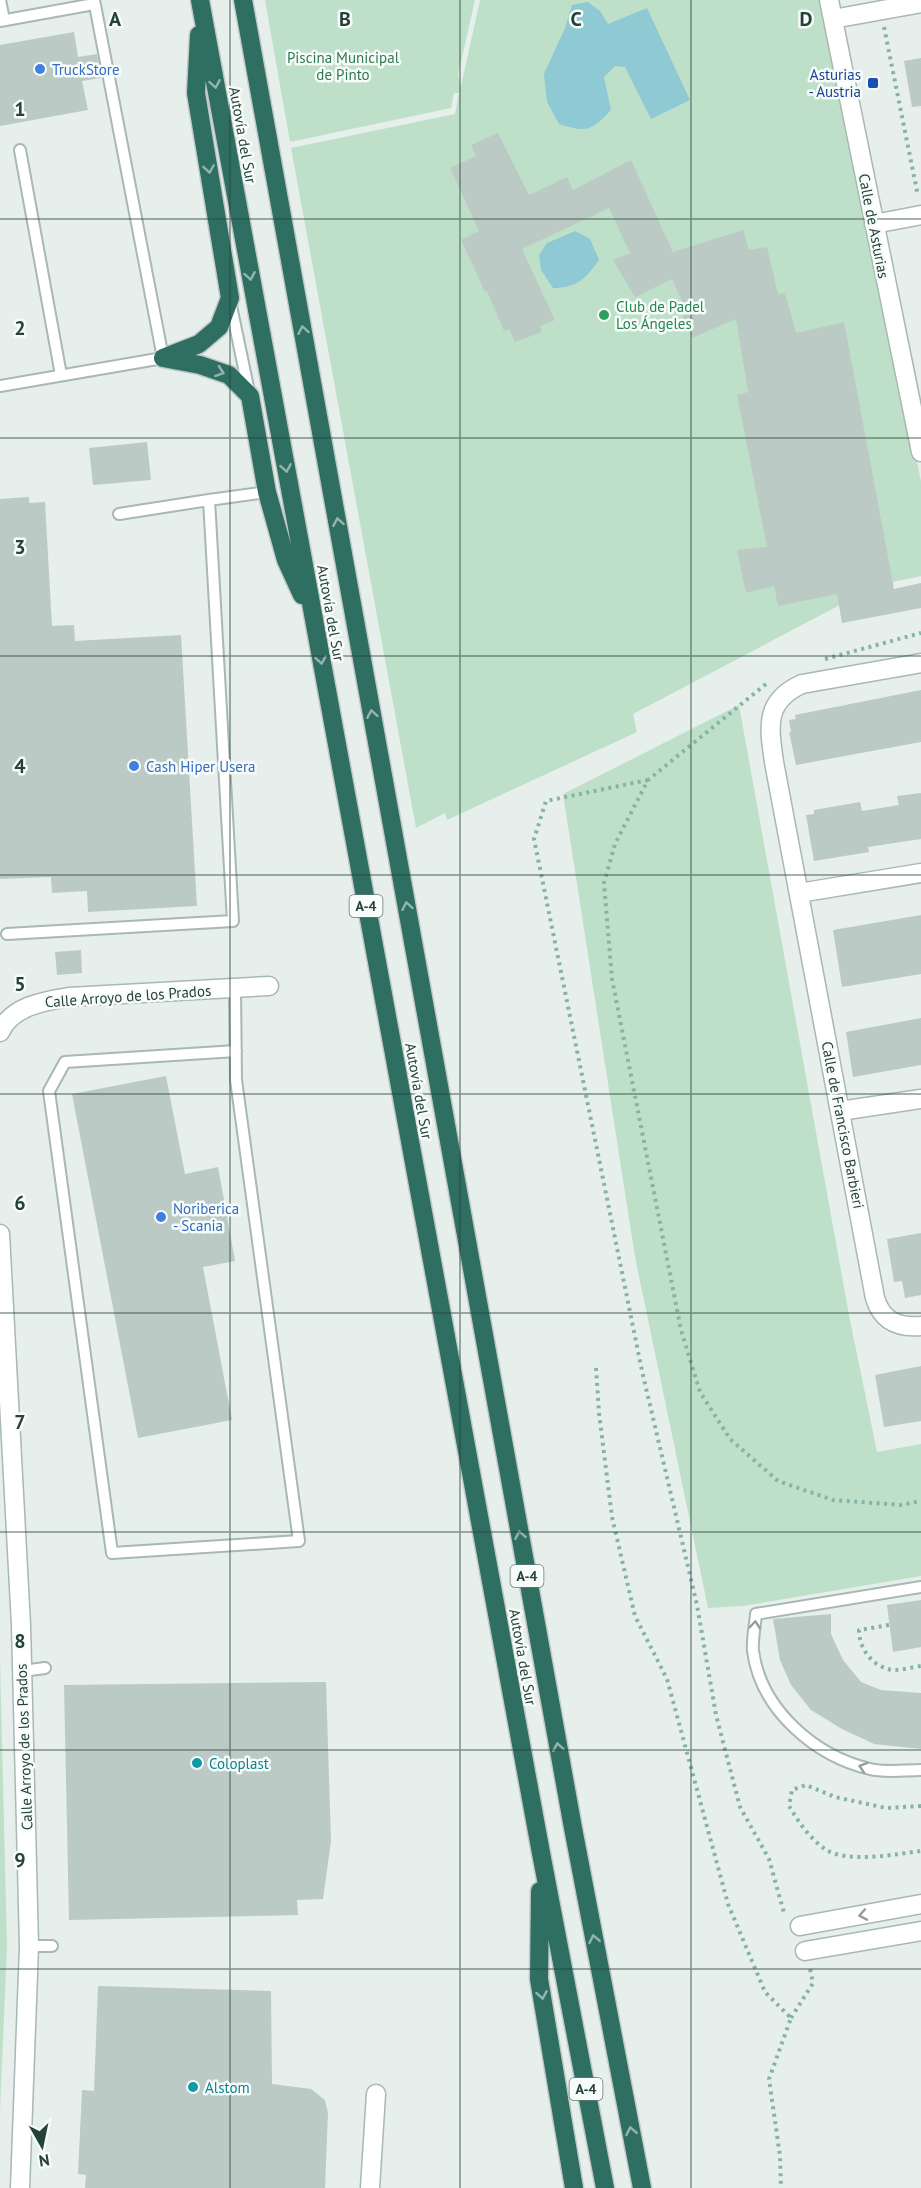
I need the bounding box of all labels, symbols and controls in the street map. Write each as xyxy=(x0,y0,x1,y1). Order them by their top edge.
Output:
text: A xyxy=(109,6,122,32)
text: B xyxy=(339,6,351,32)
text: C xyxy=(570,6,582,32)
text: D xyxy=(800,6,813,32)
park label: Piscina Municipal de Pinto xyxy=(287,48,400,84)
place label: TruckStore xyxy=(52,60,120,79)
marker: TruckStore xyxy=(33,62,47,76)
place label: Asturias - Austria xyxy=(808,65,861,101)
marker: Asturias - Austria xyxy=(866,76,880,90)
one-way arrow xyxy=(208,79,221,89)
street label: Autovía del Sur xyxy=(225,85,261,185)
text: 1 xyxy=(14,96,26,122)
one-way arrow xyxy=(202,164,214,173)
street label: Calle de Asturias xyxy=(855,172,893,280)
one-way arrow xyxy=(243,271,256,281)
place label: Club de Padel Los Ángeles xyxy=(616,297,705,333)
marker: Club de Padel Los Ángeles xyxy=(597,308,611,322)
text: 2 xyxy=(14,315,26,341)
one-way arrow xyxy=(297,326,310,336)
one-way arrow xyxy=(214,364,225,377)
one-way arrow xyxy=(279,463,291,473)
one-way arrow xyxy=(332,518,345,528)
text: 3 xyxy=(14,534,26,560)
street label: Autovía del Sur xyxy=(313,563,349,663)
one-way arrow xyxy=(314,655,327,665)
one-way arrow xyxy=(367,710,379,719)
text: 4 xyxy=(14,753,26,779)
place label: Cash Hiper Usera xyxy=(146,757,255,776)
marker: Cash Hiper Usera xyxy=(127,759,141,773)
road number: A-4 xyxy=(350,895,382,917)
one-way arrow xyxy=(401,902,414,912)
text: 5 xyxy=(14,971,26,997)
street label: Calle Arroyo de los Prados xyxy=(44,981,212,1011)
street label: Calle de Francisco Barbieri xyxy=(817,1040,869,1210)
street label: Autovía del Sur xyxy=(401,1041,437,1141)
text: 6 xyxy=(14,1190,26,1216)
place label: Noriberica - Scania xyxy=(173,1199,239,1235)
marker: Noriberica - Scania xyxy=(154,1210,168,1224)
text: 7 xyxy=(14,1409,26,1435)
one-way arrow xyxy=(514,1530,527,1540)
road number: A-4 xyxy=(510,1565,544,1587)
street label: Autovía del Sur xyxy=(505,1607,541,1707)
one-way arrow xyxy=(748,1620,761,1629)
text: 8 xyxy=(14,1628,26,1654)
street label: Calle Arroyo de los Prados xyxy=(12,1663,36,1831)
one-way arrow xyxy=(552,1743,565,1753)
place label: Coloplast xyxy=(209,1754,269,1773)
marker: Coloplast xyxy=(190,1756,204,1770)
one-way arrow xyxy=(858,1762,869,1774)
text: 9 xyxy=(14,1847,26,1873)
one-way arrow xyxy=(859,1908,868,1920)
one-way arrow xyxy=(588,1934,601,1944)
one-way arrow xyxy=(535,1990,548,2000)
place label: Alstom xyxy=(205,2078,250,2097)
road number: A-4 xyxy=(570,2078,602,2100)
marker: Alstom xyxy=(186,2080,200,2094)
north arrow xyxy=(12,2116,72,2176)
one-way arrow xyxy=(625,2126,638,2136)
text: N xyxy=(38,2150,51,2172)

